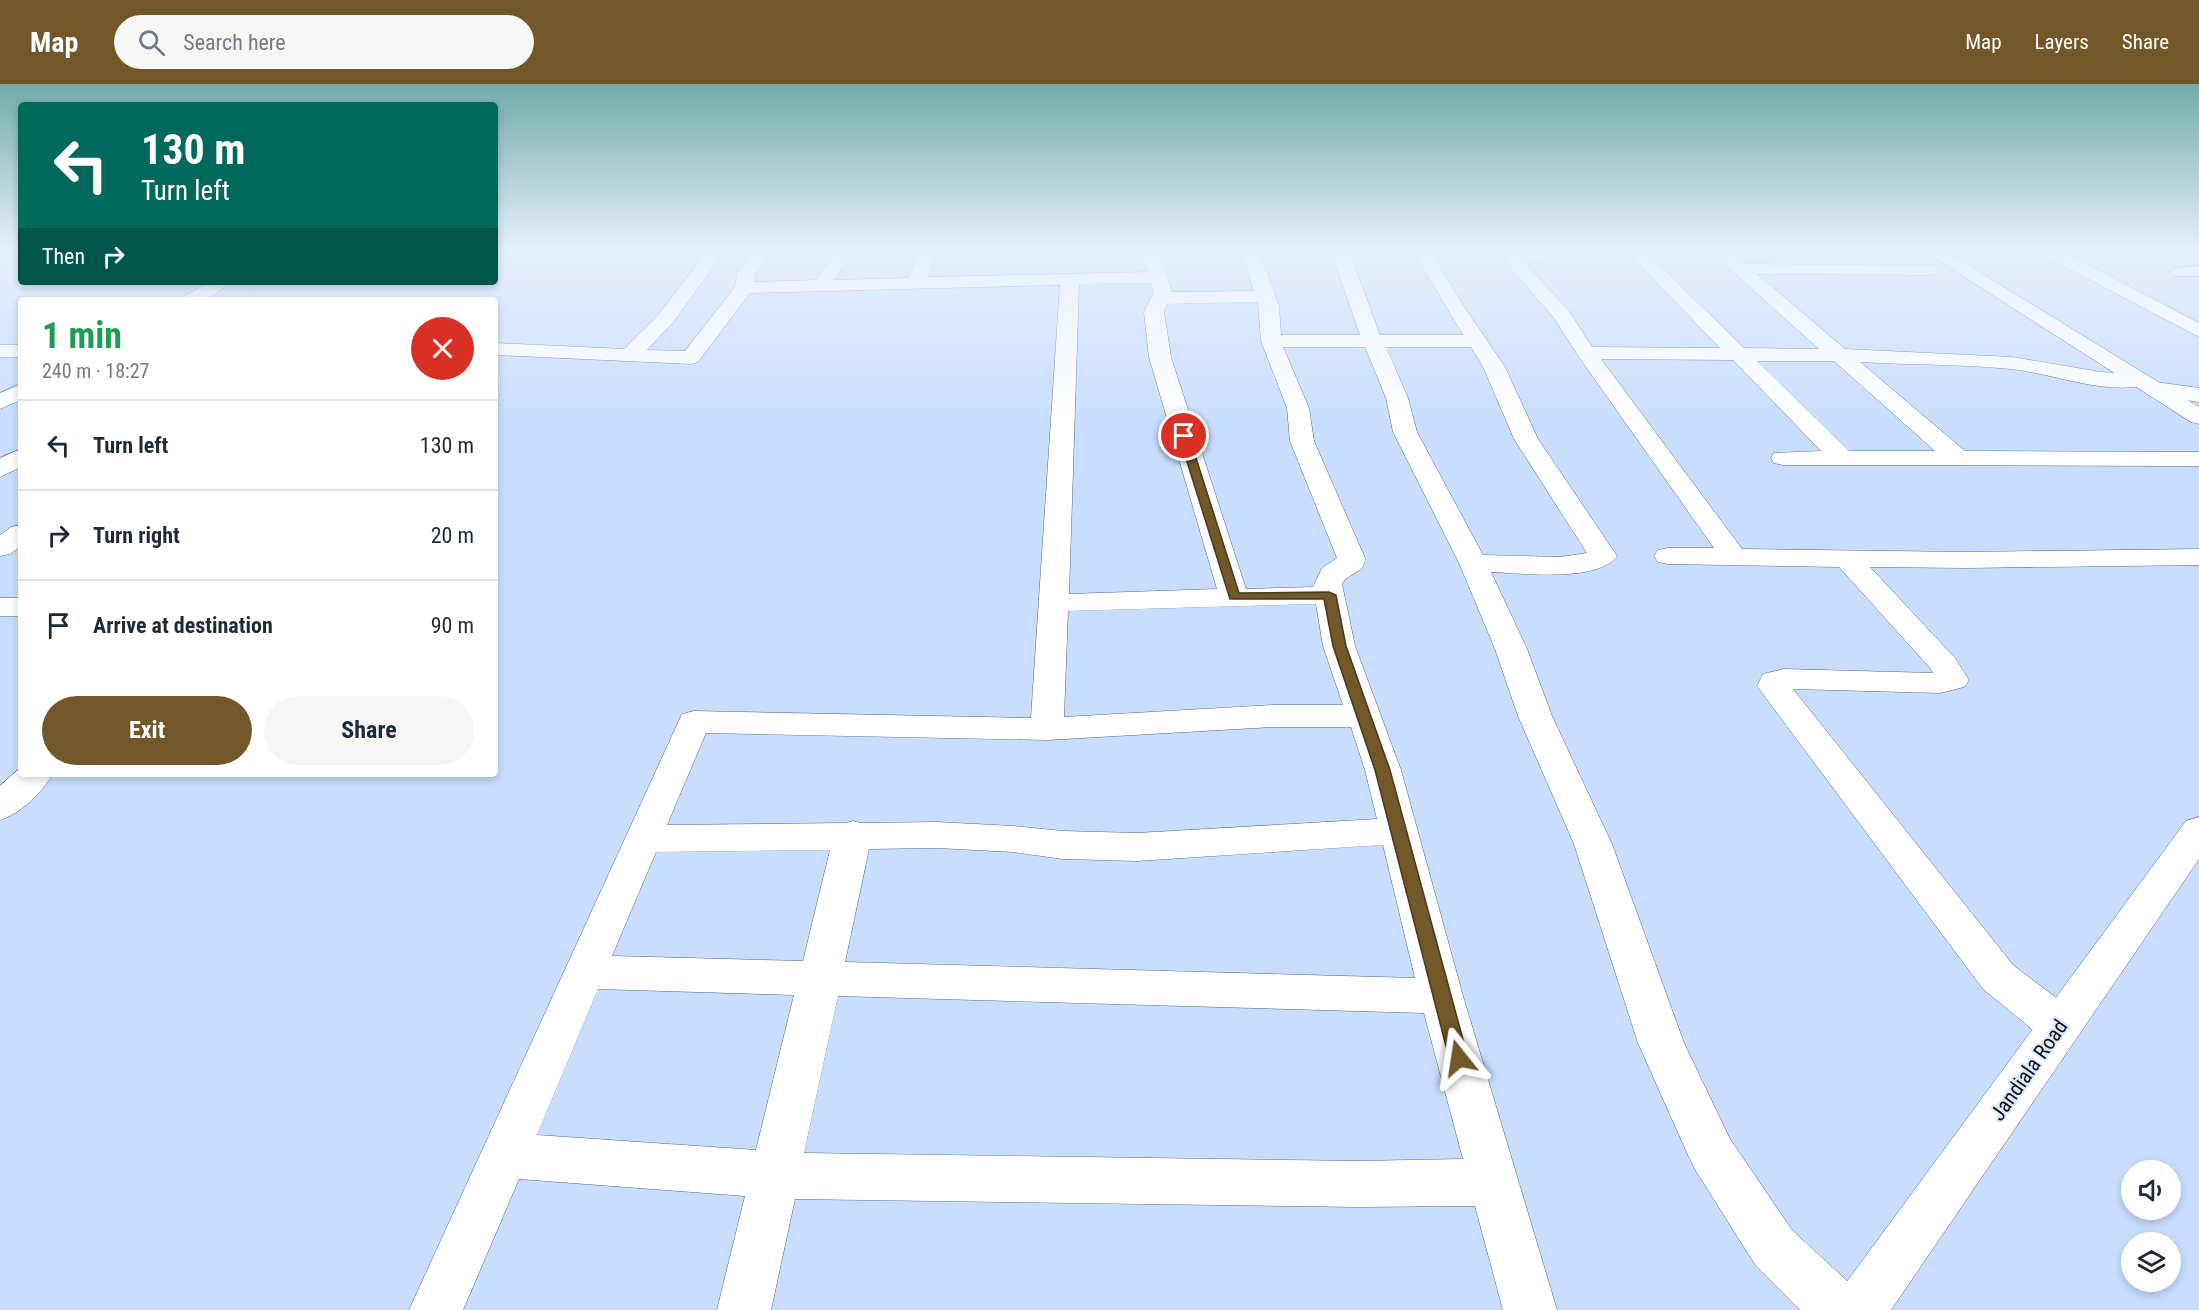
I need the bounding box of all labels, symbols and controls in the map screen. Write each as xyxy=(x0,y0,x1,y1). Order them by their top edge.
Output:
search box xyxy=(114,15,534,69)
text: Map xyxy=(30,26,78,59)
icon: search xyxy=(135,26,168,59)
text: Search here xyxy=(183,30,286,55)
text: Map xyxy=(1965,30,2002,54)
text: Layers xyxy=(2035,30,2089,54)
text: Share xyxy=(2122,30,2169,54)
text: 130 m xyxy=(141,125,246,174)
icon: left xyxy=(42,126,120,204)
text: Turn left xyxy=(141,175,230,207)
icon: right xyxy=(97,240,130,273)
text: Then xyxy=(42,244,85,269)
text: 1 min xyxy=(42,315,122,357)
button: close xyxy=(411,317,474,380)
text: 240 m · 18:27 xyxy=(42,359,149,383)
pin xyxy=(1158,410,1209,461)
icon: arrive xyxy=(1167,419,1200,452)
icon: left xyxy=(42,429,75,462)
text: Turn left xyxy=(93,433,168,458)
text: 130 m xyxy=(420,433,474,458)
icon: right xyxy=(42,519,75,552)
text: Turn right xyxy=(93,523,180,548)
text: 20 m xyxy=(431,523,474,548)
icon: arrive xyxy=(42,609,75,642)
text: Arrive at destination xyxy=(93,613,273,638)
text: 90 m xyxy=(431,613,474,638)
button: Exit xyxy=(42,696,252,765)
button: Share xyxy=(264,696,474,765)
street label: Jandiala Road xyxy=(1985,1015,2073,1125)
position arrow xyxy=(1427,1026,1491,1090)
map controls xyxy=(2121,1160,2181,1292)
button: sound xyxy=(2121,1160,2181,1220)
button: layers xyxy=(2121,1232,2181,1292)

